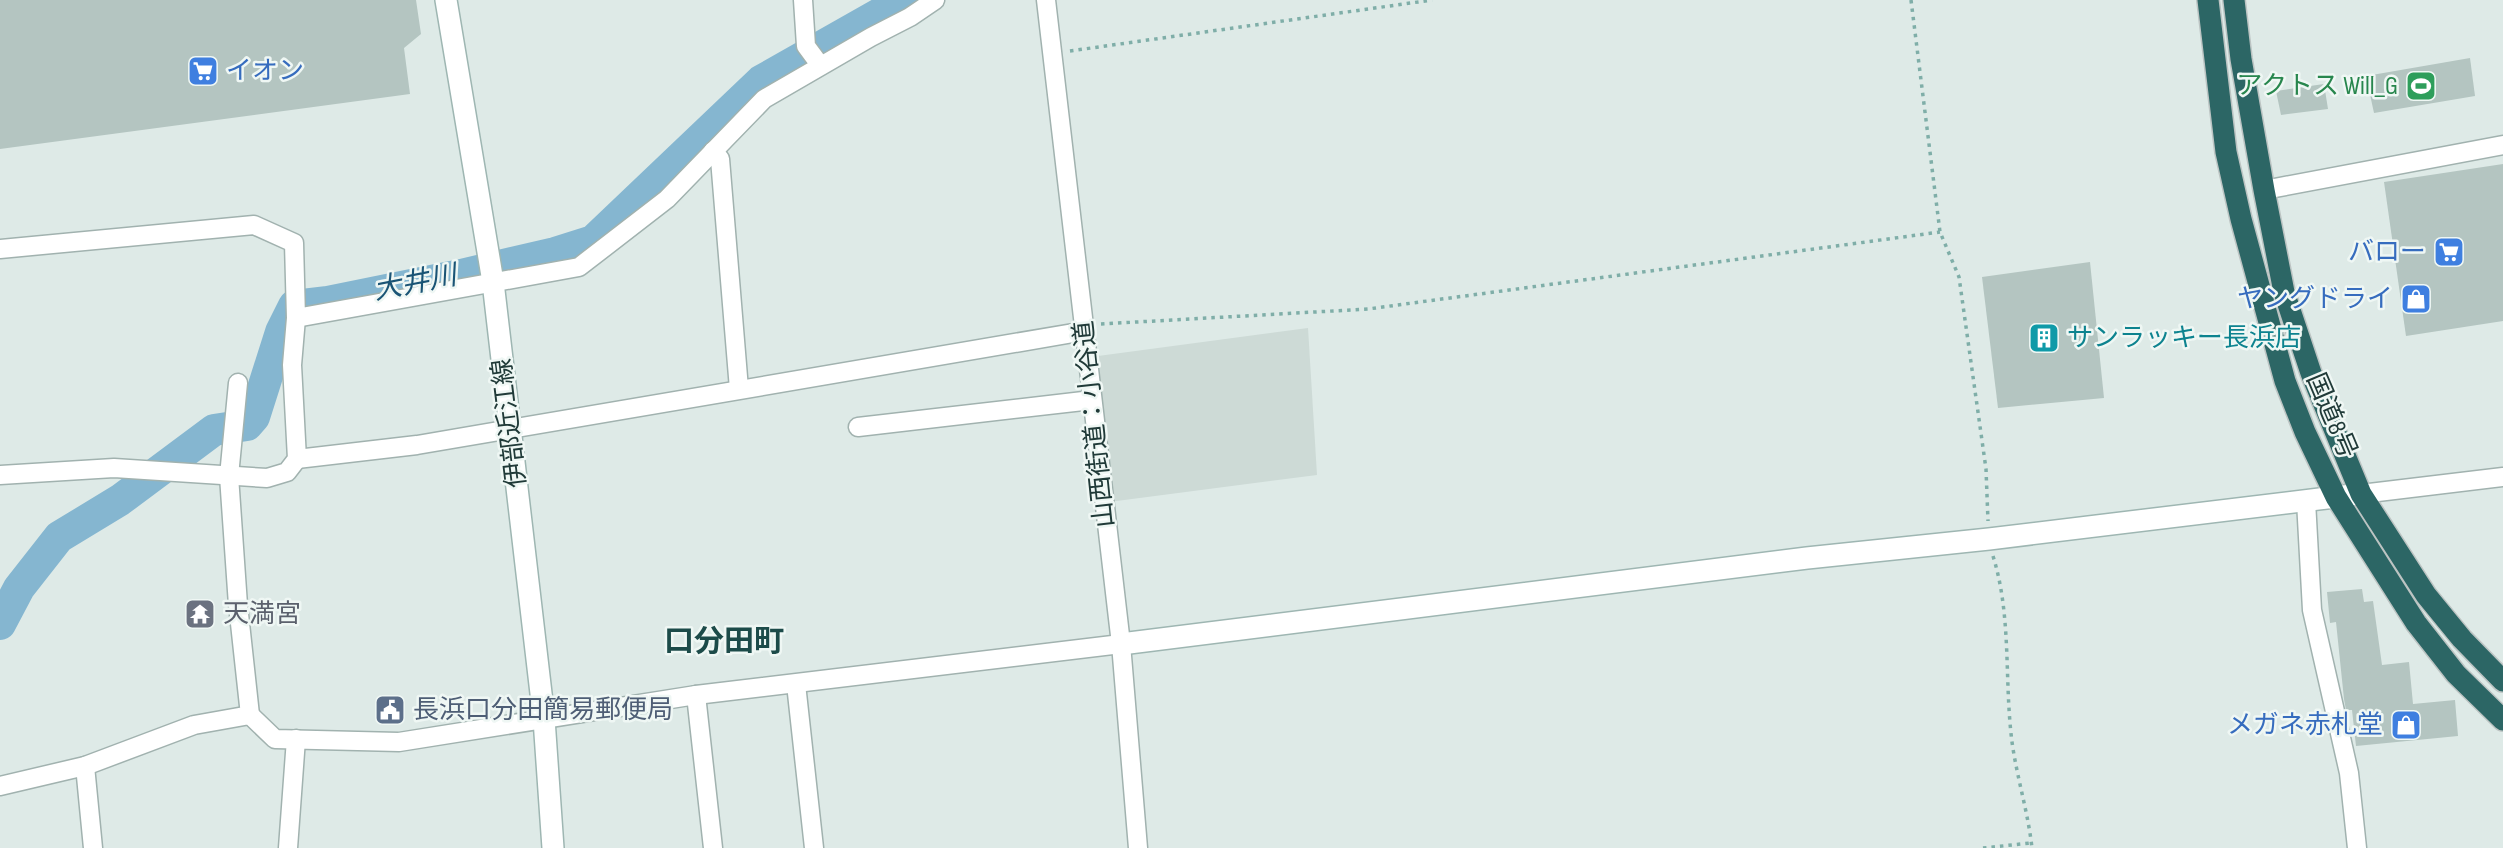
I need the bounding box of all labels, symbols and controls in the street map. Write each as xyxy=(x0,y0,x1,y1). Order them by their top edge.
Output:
supermarket icon: イオン xyxy=(186,54,220,88)
place label: イオン xyxy=(226,56,304,87)
sports icon: アクトス Will_G xyxy=(2404,69,2438,103)
place label: アクトス Will_G xyxy=(2236,71,2398,102)
supermarket icon: バロー xyxy=(2432,235,2466,269)
place label: バロー xyxy=(2348,237,2426,268)
water label: 大井川 xyxy=(371,258,462,307)
shop icon: ヤングドライ xyxy=(2399,282,2433,316)
place label: ヤングドライ xyxy=(2237,284,2393,315)
street label: 山西街道：小谷道 xyxy=(1069,319,1121,529)
building icon: サンラッキー長浜店 xyxy=(2027,321,2061,355)
place label: サンラッキー長浜店 xyxy=(2067,323,2301,354)
street label: 伊部近江線 xyxy=(487,357,533,489)
street label: 国道8号 xyxy=(2299,369,2363,463)
temple icon: 天満宮 xyxy=(183,597,217,631)
place label: 天満宮 xyxy=(223,599,301,630)
district label: 口分田町 xyxy=(664,624,784,660)
public building icon: 長浜口分田簡易郵便局 xyxy=(373,693,407,727)
place label: 長浜口分田簡易郵便局 xyxy=(413,695,673,726)
shop icon: メガネ赤札堂 xyxy=(2389,708,2423,742)
place label: メガネ赤札堂 xyxy=(2227,710,2383,741)

